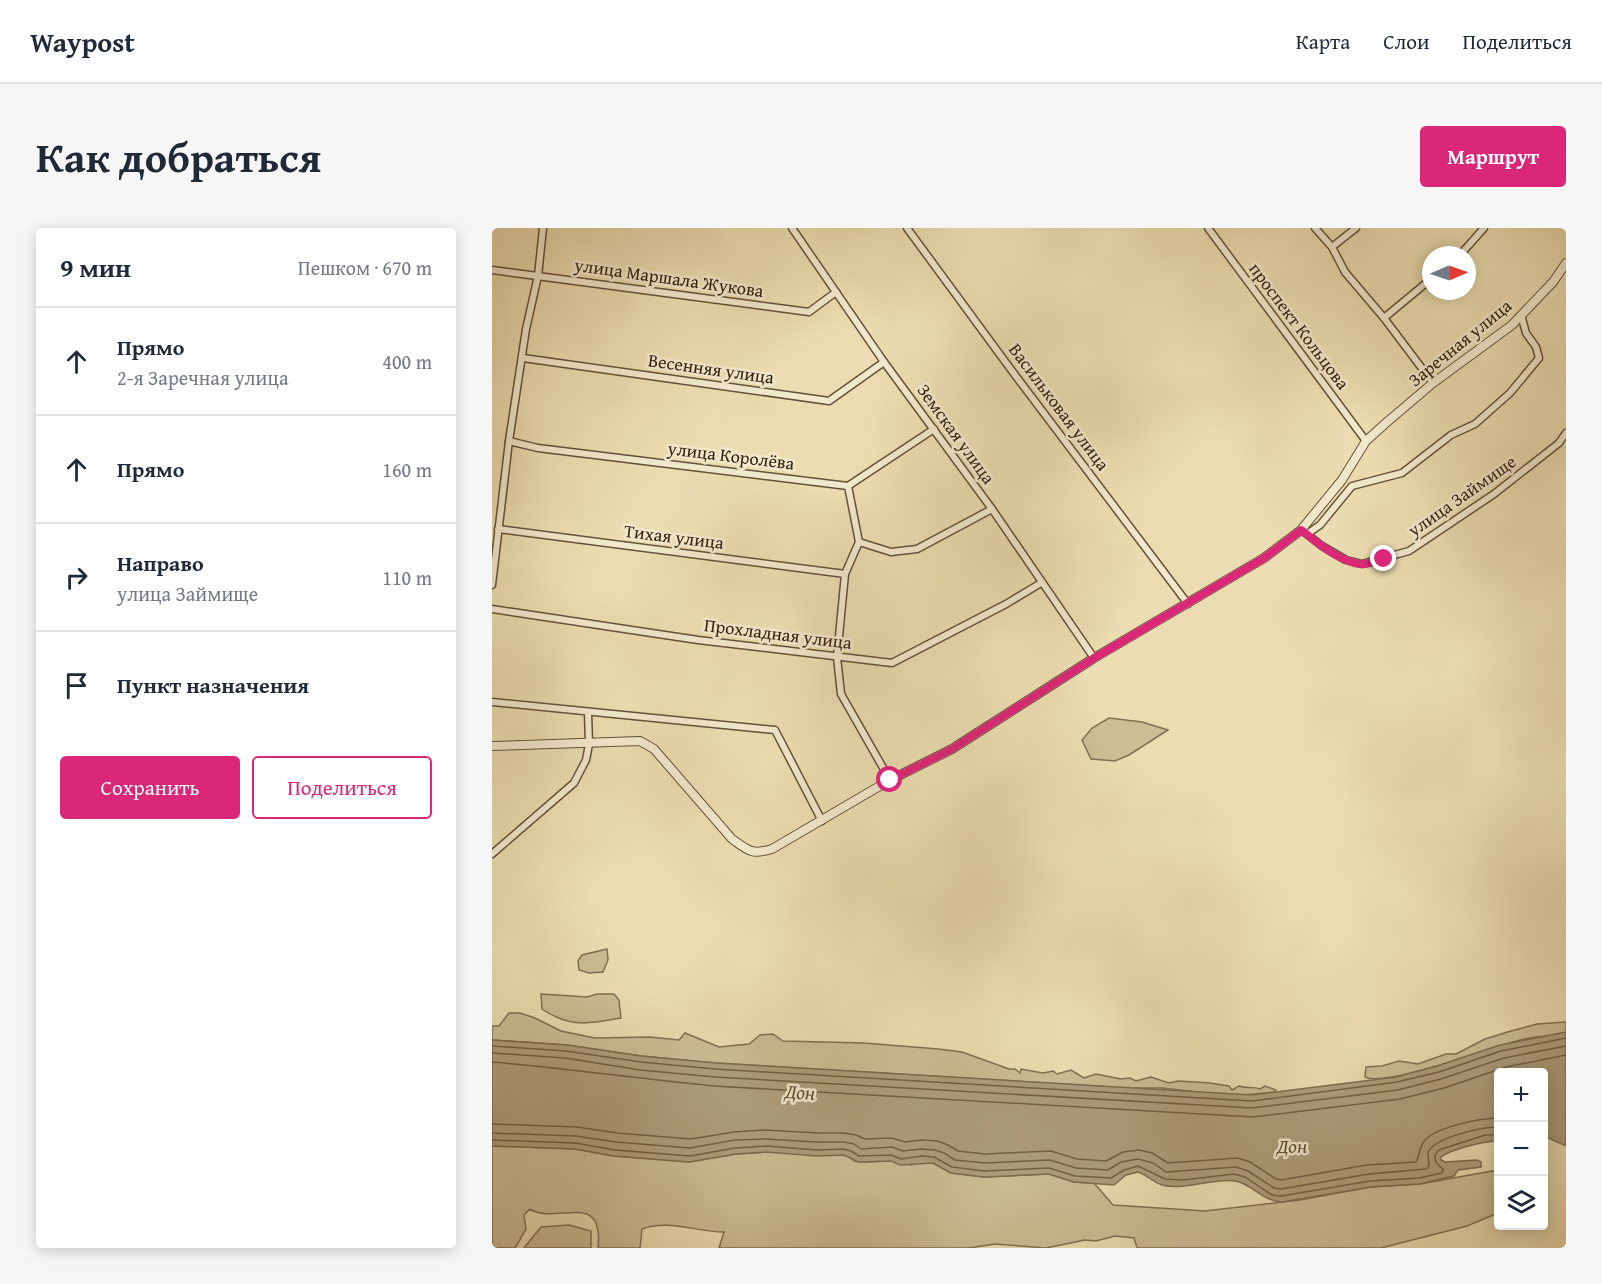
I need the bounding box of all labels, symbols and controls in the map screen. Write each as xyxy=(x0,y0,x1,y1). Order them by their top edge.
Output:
text: Waypost xyxy=(30,21,135,62)
text: Карта xyxy=(1296,26,1350,57)
text: Слои xyxy=(1383,26,1429,57)
text: Поделиться xyxy=(1462,26,1572,57)
text: Как добраться xyxy=(36,126,321,187)
button: Маршрут xyxy=(1420,126,1566,187)
north arrow xyxy=(1422,246,1476,300)
text: 9 мин xyxy=(60,248,131,287)
street label: улица Маршала Жукова xyxy=(572,251,766,304)
text: Пешком · 670 m xyxy=(298,253,432,282)
street label: проспект Кольцова xyxy=(1243,256,1357,395)
street label: Заречная улица xyxy=(1402,292,1518,393)
text: Прямо xyxy=(117,331,184,363)
street label: Васильковая улица xyxy=(1002,337,1117,476)
icon: ahead xyxy=(60,345,93,378)
street label: Весенняя улица xyxy=(646,346,776,391)
text: 400 m xyxy=(382,347,432,376)
text: 2-я Заречная улица xyxy=(117,363,288,392)
street label: Земская улица xyxy=(911,378,1002,490)
street label: улица Королёва xyxy=(665,434,796,477)
street label: улица Займище xyxy=(1401,448,1521,544)
icon: ahead xyxy=(60,453,93,486)
text: Прямо xyxy=(117,453,184,485)
text: 160 m xyxy=(382,455,432,484)
street label: Тихая улица xyxy=(623,517,726,556)
route end xyxy=(1370,545,1396,571)
text: Направо xyxy=(117,547,204,579)
icon: right xyxy=(60,561,93,594)
text: 110 m xyxy=(382,563,432,592)
text: улица Займище xyxy=(117,579,258,608)
street label: Прохладная улица xyxy=(703,611,854,656)
icon: arrive xyxy=(60,669,93,702)
text: Пункт назначения xyxy=(117,669,309,701)
button: Сохранить xyxy=(60,756,240,819)
button: Поделиться xyxy=(252,756,432,819)
route start xyxy=(876,766,902,792)
map controls xyxy=(1494,1068,1548,1230)
button: + xyxy=(1494,1068,1548,1122)
water label: Дон xyxy=(783,1076,816,1107)
button: − xyxy=(1494,1122,1548,1176)
water label: Дон xyxy=(1276,1131,1307,1160)
button: layers xyxy=(1494,1176,1548,1230)

